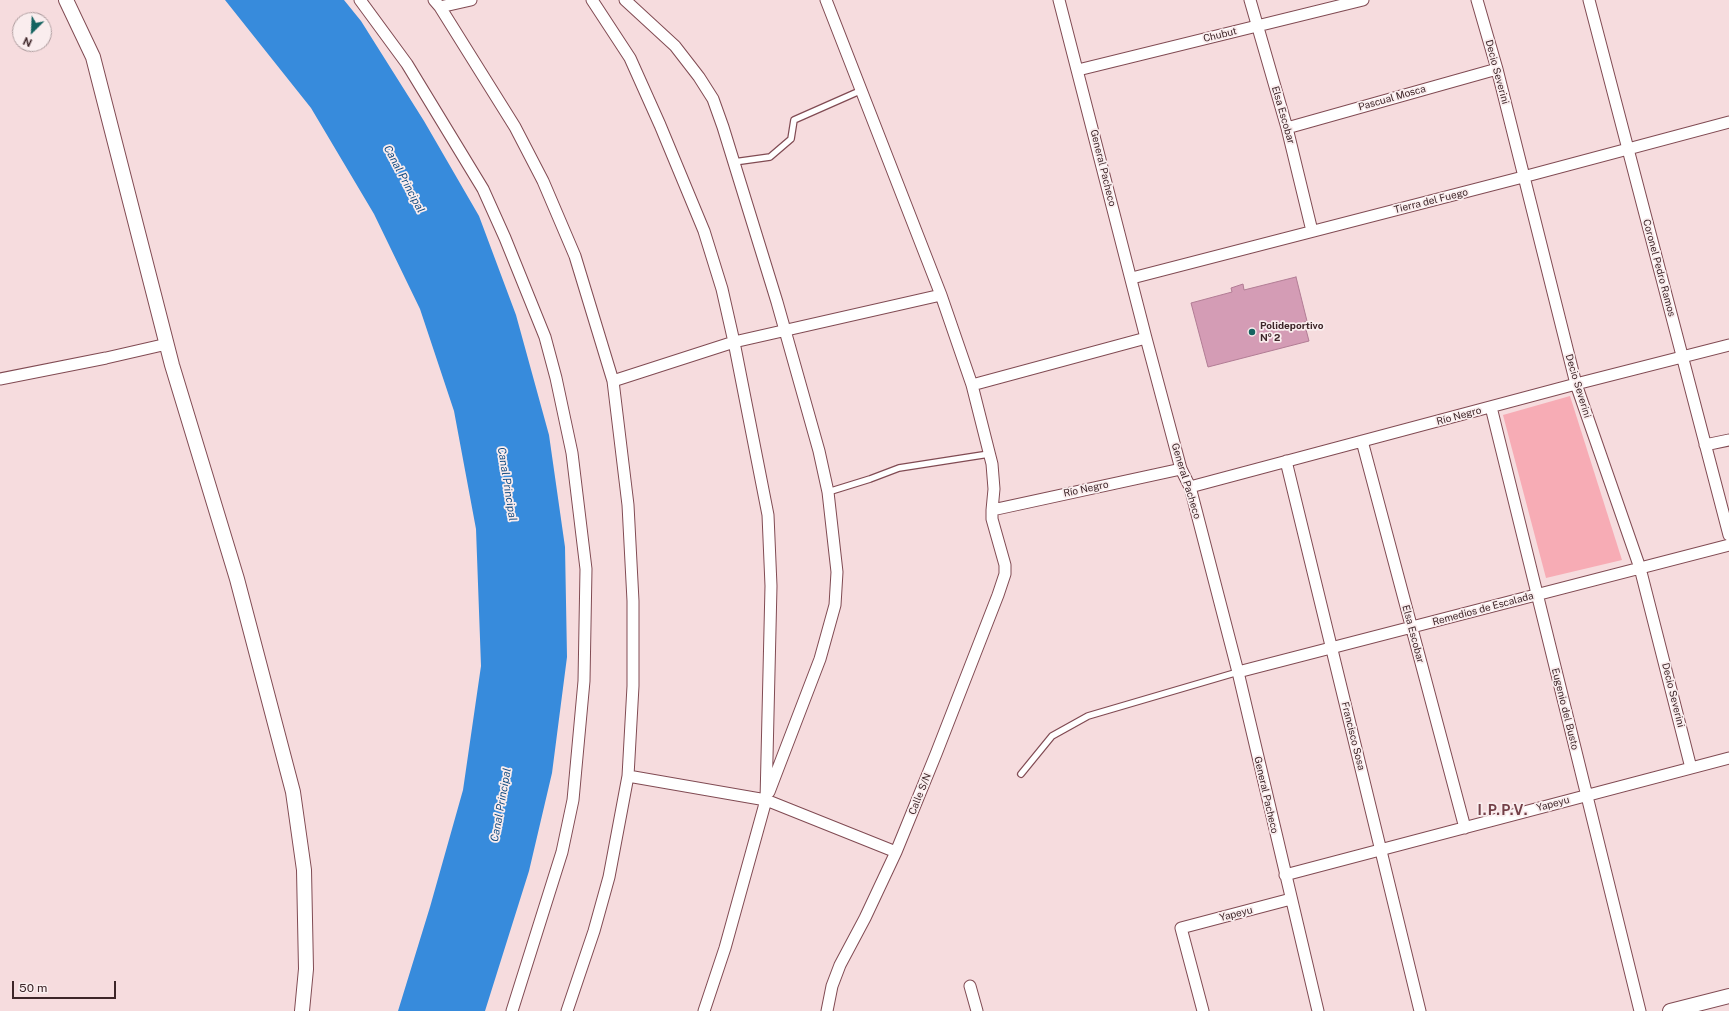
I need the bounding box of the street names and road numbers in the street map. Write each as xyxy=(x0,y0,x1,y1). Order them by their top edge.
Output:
street label: Chubut xyxy=(1202,25,1238,45)
street label: Decio Severini xyxy=(1483,39,1511,105)
street label: Pascual Mosca xyxy=(1357,83,1427,113)
street label: Elsa Escobar xyxy=(1269,85,1297,145)
street label: General Pacheco xyxy=(1088,128,1118,208)
street label: Tierra del Fuego xyxy=(1393,186,1469,216)
street label: Coronel Pedro Ramos xyxy=(1640,218,1678,318)
street label: Decio Severini xyxy=(1563,353,1593,419)
street label: Río Negro xyxy=(1435,404,1483,428)
street label: General Pacheco xyxy=(1169,442,1203,520)
street label: Río Negro xyxy=(1062,478,1110,500)
street label: Remedios de Escalada xyxy=(1431,590,1535,628)
street label: Elsa Escobar xyxy=(1399,604,1427,664)
street label: Decio Severini xyxy=(1659,661,1687,729)
street label: Eugenio del Busto xyxy=(1549,667,1581,751)
street label: Francisco Sosa xyxy=(1339,700,1367,772)
street label: General Pacheco xyxy=(1251,755,1281,835)
street label: Calle S/N xyxy=(906,771,934,817)
street label: Yapeyu xyxy=(1535,794,1571,814)
street label: Yapeyu xyxy=(1218,904,1254,924)

